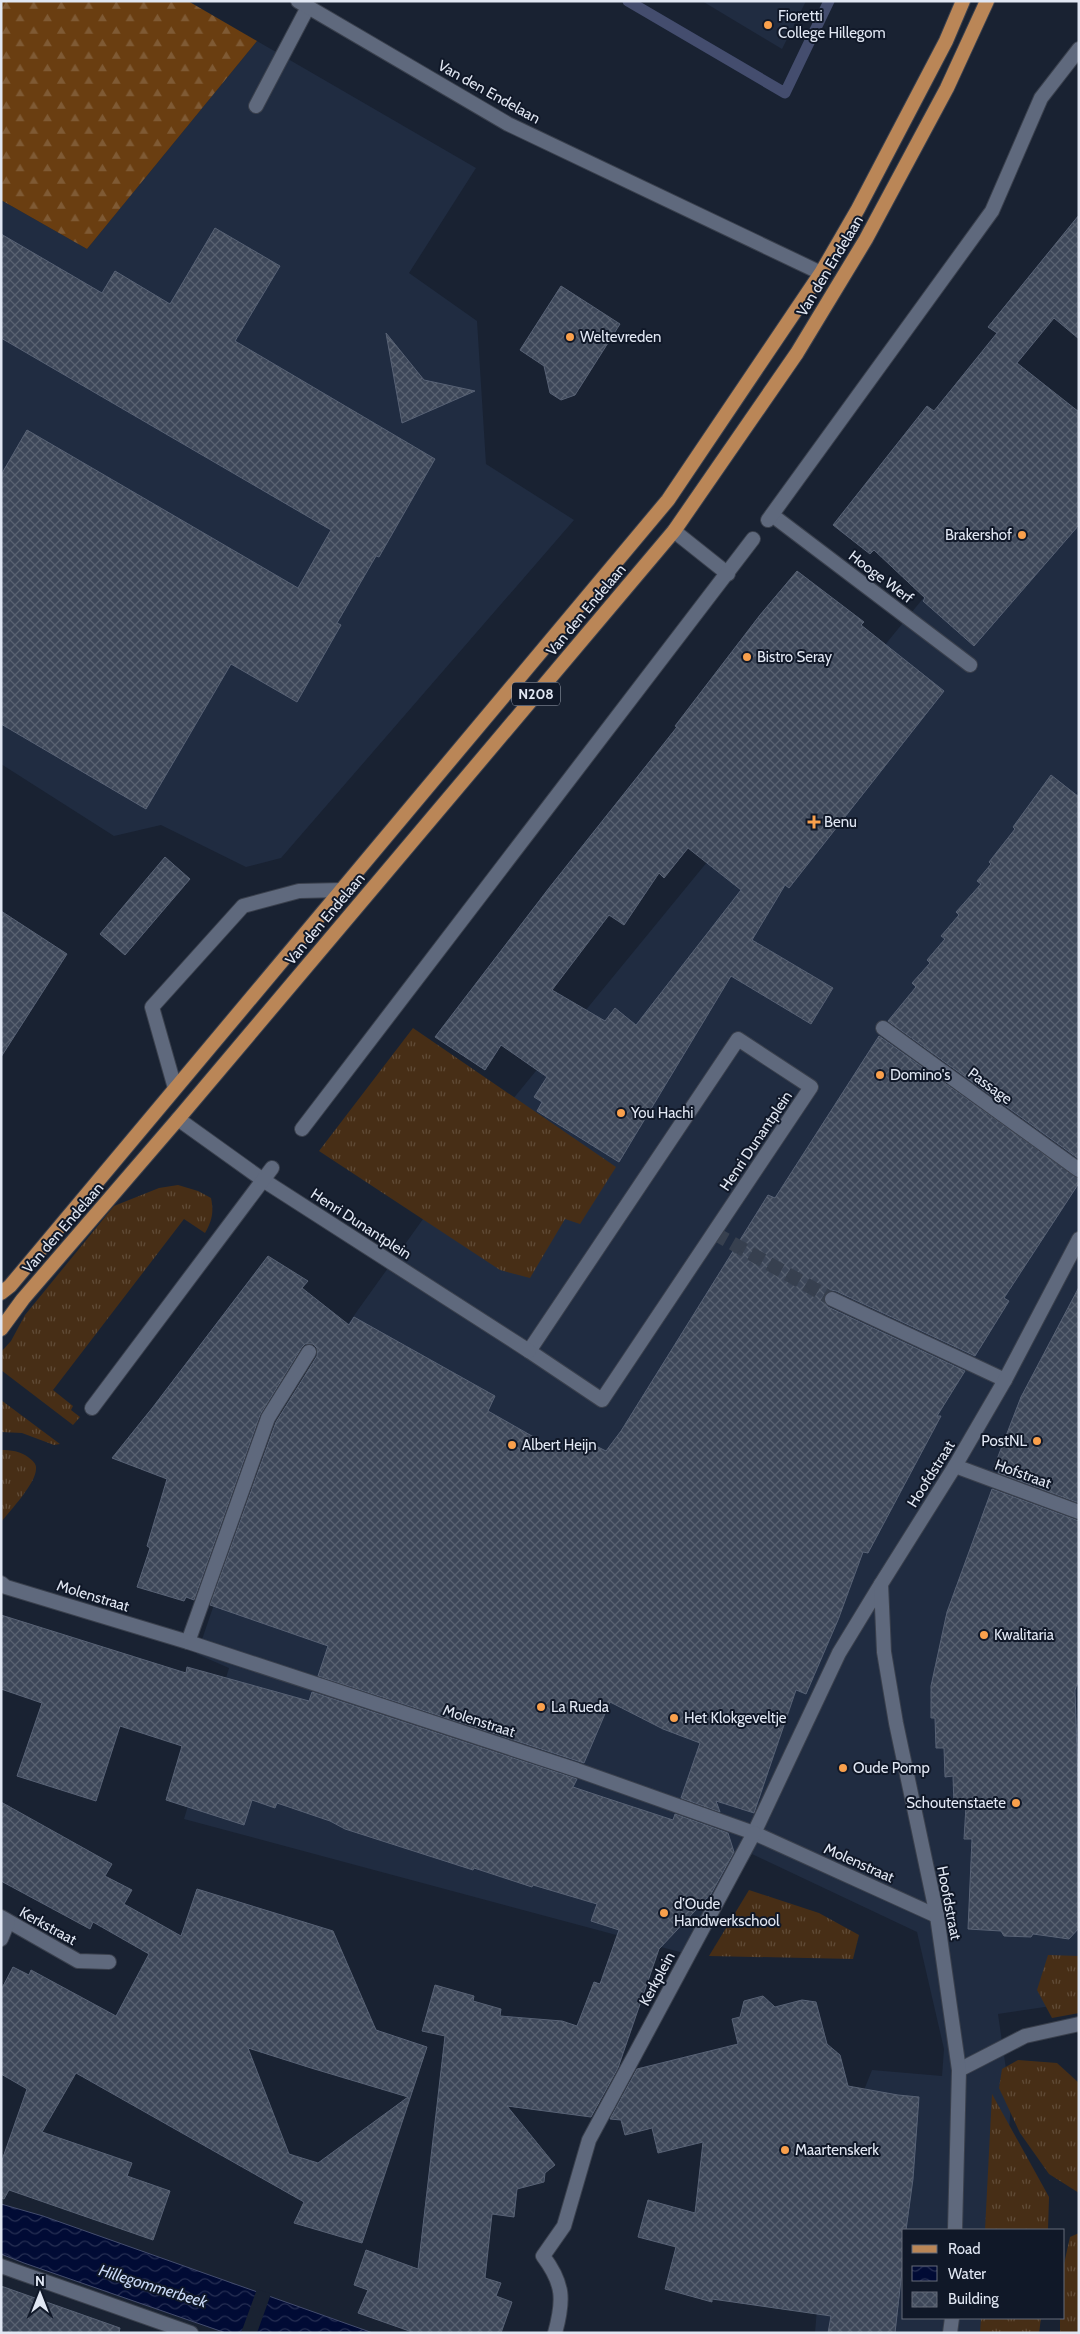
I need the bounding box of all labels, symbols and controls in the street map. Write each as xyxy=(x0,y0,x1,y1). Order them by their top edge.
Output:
place label: Fioretti College Hillegom xyxy=(778,7,886,42)
marker: Fioretti College Hillegom xyxy=(762,19,774,31)
street label: Van den Endelaan xyxy=(435,56,543,128)
street label: Van den Endelaan xyxy=(793,212,867,320)
place label: Weltevreden xyxy=(580,328,661,346)
marker: Weltevreden xyxy=(564,331,576,343)
place label: Brakershof xyxy=(945,526,1012,544)
marker: Brakershof xyxy=(1016,529,1028,541)
street label: Hooge Werf xyxy=(845,547,917,607)
street label: Van den Endelaan xyxy=(542,560,630,660)
place label: Bistro Seray xyxy=(757,648,832,666)
marker: Bistro Seray xyxy=(741,651,753,663)
road number: N208 xyxy=(512,682,560,706)
place label: Benu xyxy=(824,813,857,831)
marker: Benu xyxy=(808,816,820,828)
street label: Van den Endelaan xyxy=(281,869,369,969)
street label: Passage xyxy=(964,1064,1016,1108)
place label: Domino's xyxy=(890,1066,950,1084)
marker: Domino's xyxy=(874,1069,886,1081)
street label: Henri Dunantplein xyxy=(716,1088,796,1194)
place label: You Hachi xyxy=(630,1104,693,1122)
marker: You Hachi xyxy=(615,1107,627,1119)
street label: Van den Endelaan xyxy=(19,1179,107,1277)
street label: Henri Dunantplein xyxy=(307,1185,415,1263)
place label: PostNL xyxy=(981,1432,1027,1450)
marker: PostNL xyxy=(1031,1435,1043,1447)
place label: Albert Heijn xyxy=(522,1436,597,1454)
street label: Hoofdstraat xyxy=(903,1437,959,1511)
marker: Albert Heijn xyxy=(506,1439,518,1451)
street label: Hofstraat xyxy=(992,1455,1054,1493)
street label: Molenstraat xyxy=(55,1576,131,1616)
place label: Kwalitaria xyxy=(994,1626,1055,1644)
marker: Kwalitaria xyxy=(978,1629,990,1641)
place label: La Rueda xyxy=(551,1698,610,1716)
street label: Molenstraat xyxy=(441,1701,517,1741)
marker: La Rueda xyxy=(535,1701,547,1713)
place label: Het Klokgeveltje xyxy=(684,1709,787,1727)
marker: Het Klokgeveltje xyxy=(668,1712,680,1724)
place label: Oude Pomp xyxy=(853,1759,930,1777)
marker: Oude Pomp xyxy=(837,1762,849,1774)
place label: Schoutenstaete xyxy=(906,1794,1006,1812)
marker: Schoutenstaete xyxy=(1010,1797,1022,1809)
street label: Molenstraat xyxy=(821,1840,897,1886)
street label: Hoofdstraat xyxy=(933,1864,965,1942)
place label: d’Oude Handwerkschool xyxy=(674,1895,780,1930)
street label: Kerkstraat xyxy=(16,1903,80,1949)
marker: d’Oude Handwerkschool xyxy=(658,1907,670,1919)
street label: Kerkplein xyxy=(635,1949,679,2009)
place label: Maartenskerk xyxy=(795,2141,879,2159)
marker: Maartenskerk xyxy=(779,2144,791,2156)
legend xyxy=(902,2229,1065,2319)
text: Road xyxy=(948,2240,981,2258)
water label: Hillegommerbeek xyxy=(97,2261,211,2312)
text: Water xyxy=(948,2265,986,2283)
north arrow xyxy=(15,2269,65,2319)
text: N xyxy=(35,2272,45,2290)
text: Building xyxy=(948,2290,999,2308)

